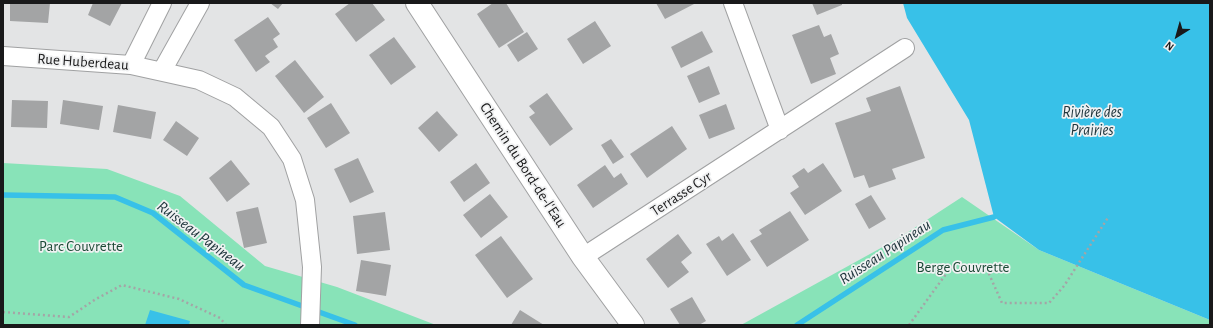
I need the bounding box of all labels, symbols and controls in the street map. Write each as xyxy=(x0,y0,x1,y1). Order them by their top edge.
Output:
north arrow xyxy=(1157,16,1197,56)
text: N xyxy=(1163,39,1176,53)
street label: Rue Huberdeau xyxy=(37,50,129,74)
street label: Chemin du Bord-de-l'Eau xyxy=(476,99,570,231)
water label: Rivière des Prairies xyxy=(1062,102,1122,140)
street label: Terrasse Cyr xyxy=(647,168,715,220)
water label: Ruisseau Papineau xyxy=(153,197,249,275)
water label: Ruisseau Papineau xyxy=(836,215,934,289)
park label: Parc Couvrette xyxy=(39,237,123,255)
park label: Berge Couvrette xyxy=(916,258,1010,276)

